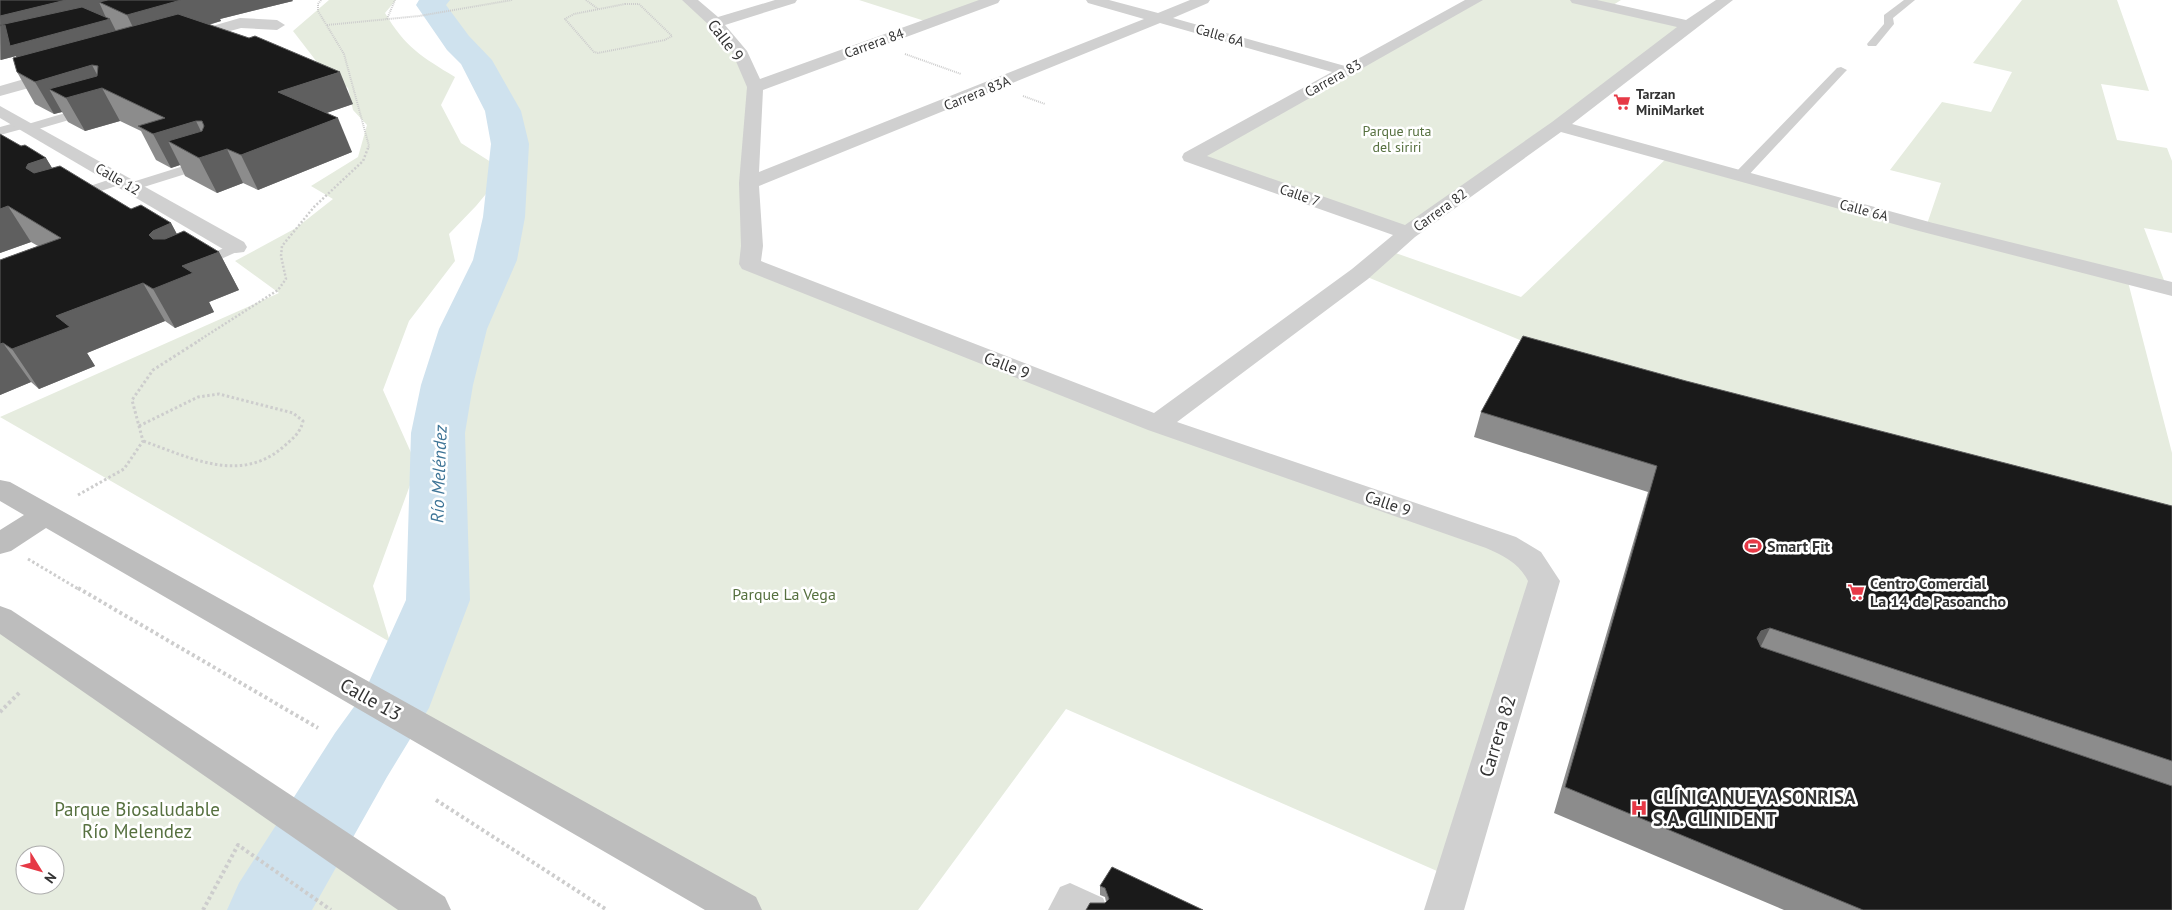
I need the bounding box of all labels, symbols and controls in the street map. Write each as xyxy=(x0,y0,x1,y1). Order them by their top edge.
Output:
street label: Calle 9 xyxy=(704,15,748,65)
street label: Calle 6A xyxy=(1194,20,1247,51)
street label: Carrera 84 xyxy=(842,24,907,62)
street label: Carrera 83 xyxy=(1302,55,1364,101)
street label: Carrera 83A xyxy=(941,71,1014,114)
place label: Tarzan MiniMarket xyxy=(1636,85,1704,119)
supermarket icon: Tarzan MiniMarket xyxy=(1612,92,1632,112)
park label: Parque ruta del siriri xyxy=(1363,122,1432,156)
street label: Calle 12 xyxy=(92,159,144,199)
street label: Calle 7 xyxy=(1278,180,1322,210)
street label: Carrera 82 xyxy=(1410,184,1470,236)
street label: Calle 6A xyxy=(1838,195,1891,225)
street label: Calle 9 xyxy=(981,347,1033,383)
water label: Río Meléndez xyxy=(425,424,452,523)
street label: Calle 9 xyxy=(1362,486,1414,520)
sports icon: Smart Fit xyxy=(1743,536,1763,556)
place label: Smart Fit xyxy=(1767,536,1830,556)
place label: Centro Comercial La 14 de Pasoancho xyxy=(1870,573,2006,611)
supermarket icon: Centro Comercial La 14 de Pasoancho xyxy=(1846,582,1866,602)
park label: Parque La Vega xyxy=(732,584,836,604)
street label: Calle 13 xyxy=(336,672,406,726)
street label: Carrera 82 xyxy=(1473,692,1521,780)
place label: CLÍNICA NUEVA SONRISA S.A. CLINIDENT xyxy=(1653,785,1856,831)
park label: Parque Biosaludable Río Melendez xyxy=(54,797,220,843)
hospital icon: CLÍNICA NUEVA SONRISA S.A. CLINIDENT xyxy=(1629,798,1649,818)
north arrow xyxy=(15,845,65,895)
text: N xyxy=(40,869,60,887)

